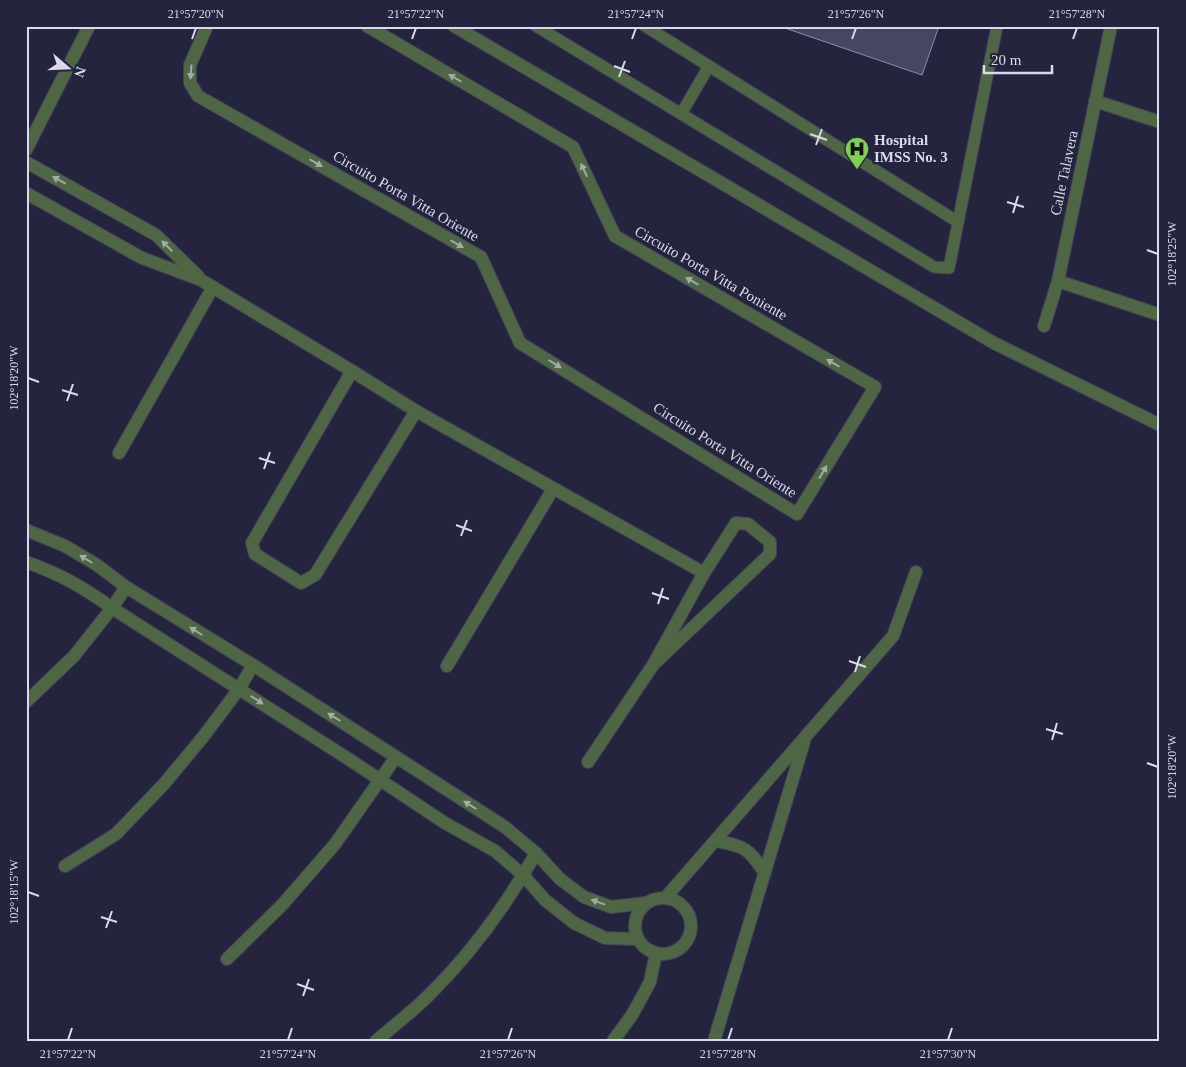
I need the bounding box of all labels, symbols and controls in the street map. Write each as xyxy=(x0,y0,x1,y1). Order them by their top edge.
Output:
text: 21°57'20"N xyxy=(168,7,225,21)
text: 21°57'22"N xyxy=(388,7,445,21)
text: 21°57'24"N xyxy=(608,7,665,21)
text: 21°57'26"N xyxy=(828,7,885,21)
text: 21°57'28"N xyxy=(1049,7,1106,21)
north arrow xyxy=(42,42,92,92)
scale bar xyxy=(984,42,1051,74)
text: 20 m xyxy=(991,52,1022,68)
one-way arrow xyxy=(186,64,194,80)
text: N xyxy=(71,65,89,79)
one-way arrow xyxy=(448,73,461,82)
street label: Calle Talavera xyxy=(1047,129,1081,217)
place label: Hospital IMSS No. 3 xyxy=(874,132,948,165)
hospital icon: Hospital IMSS No. 3 xyxy=(844,136,870,170)
street label: Circuito Porta Vitta Oriente xyxy=(330,148,482,245)
one-way arrow xyxy=(309,159,322,168)
one-way arrow xyxy=(579,163,587,177)
one-way arrow xyxy=(52,176,66,184)
text: 102°18'25"W xyxy=(1165,221,1179,287)
street label: Circuito Porta Vitta Poniente xyxy=(632,223,790,323)
one-way arrow xyxy=(450,239,463,248)
one-way arrow xyxy=(161,240,173,252)
one-way arrow xyxy=(685,277,700,285)
text: 102°18'20"W xyxy=(7,345,21,411)
one-way arrow xyxy=(826,358,839,367)
one-way arrow xyxy=(548,360,561,369)
street label: Circuito Porta Vitta Oriente xyxy=(650,399,800,501)
one-way arrow xyxy=(818,466,827,479)
one-way arrow xyxy=(80,554,93,563)
one-way arrow xyxy=(190,626,203,635)
one-way arrow xyxy=(250,695,263,705)
one-way arrow xyxy=(327,712,340,722)
text: 102°18'20"W xyxy=(1165,734,1179,800)
one-way arrow xyxy=(464,800,477,810)
text: 102°18'15"W xyxy=(7,859,21,925)
one-way arrow xyxy=(591,898,606,905)
text: 21°57'22"N xyxy=(40,1047,97,1061)
text: 21°57'24"N xyxy=(260,1047,317,1061)
text: 21°57'26"N xyxy=(480,1047,537,1061)
text: 21°57'28"N xyxy=(700,1047,757,1061)
text: 21°57'30"N xyxy=(920,1047,977,1061)

